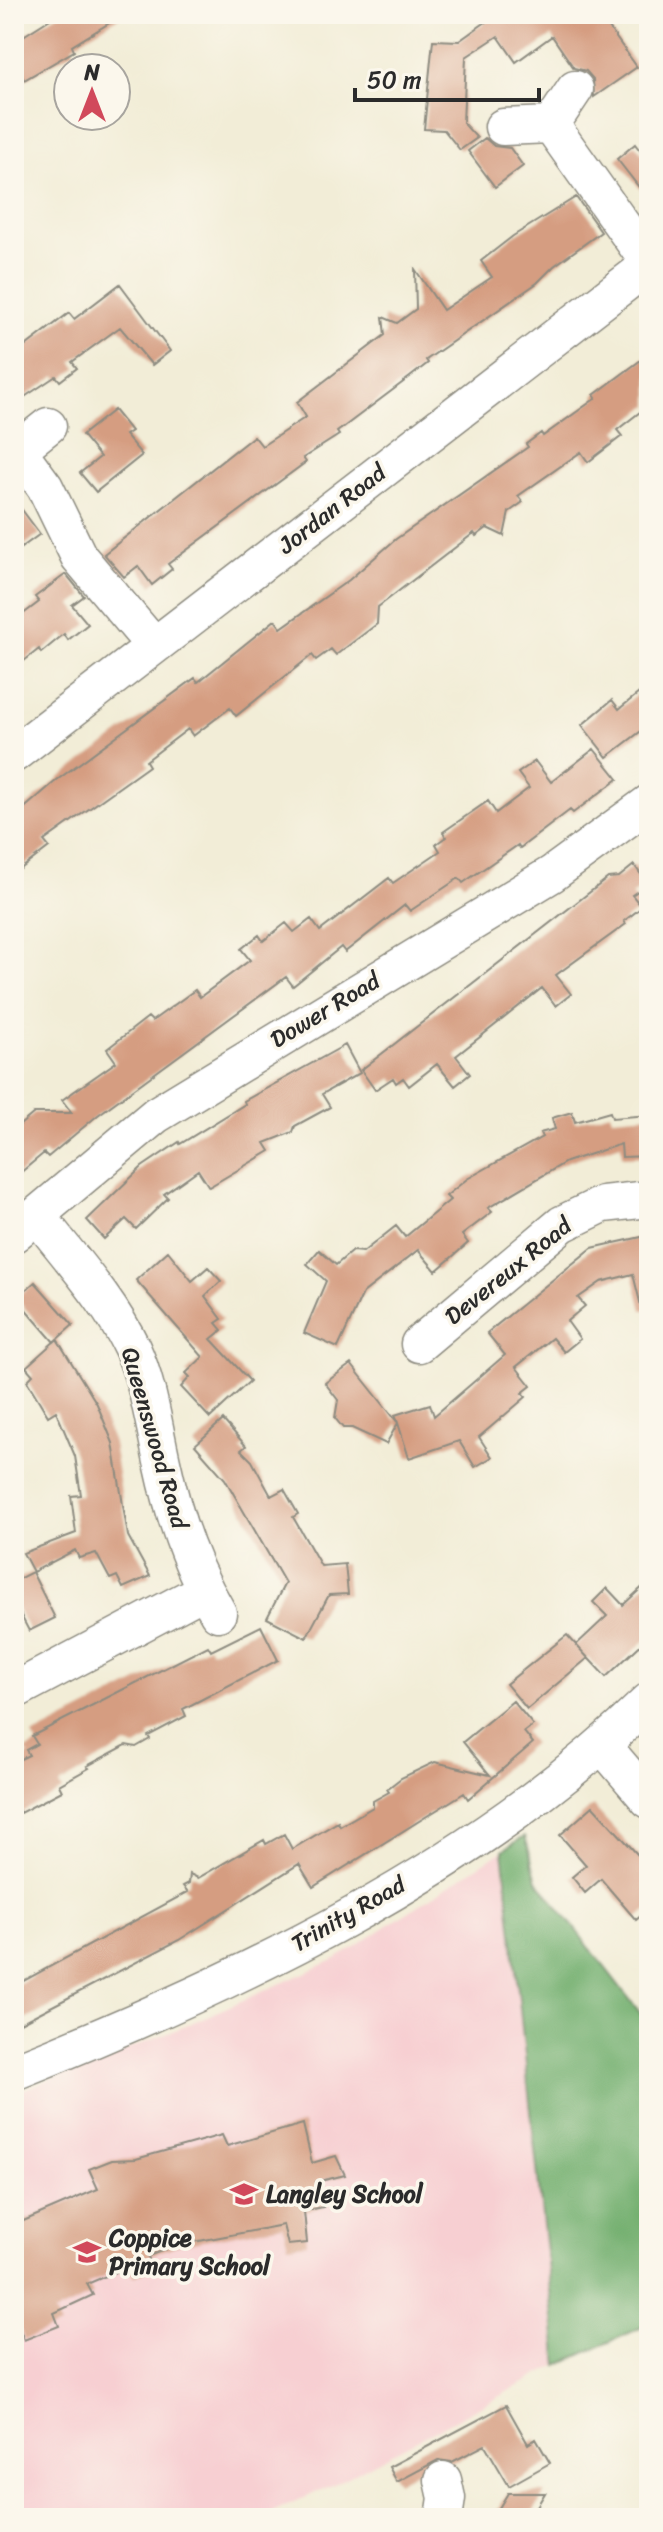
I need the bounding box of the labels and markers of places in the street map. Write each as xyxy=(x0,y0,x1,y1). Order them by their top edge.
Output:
place label: Langley School xyxy=(266,2173,424,2215)
school or university icon: Langley School xyxy=(229,2179,259,2209)
place label: Coppice Primary School xyxy=(108,2217,271,2287)
school or university icon: Coppice Primary School xyxy=(72,2237,102,2267)

